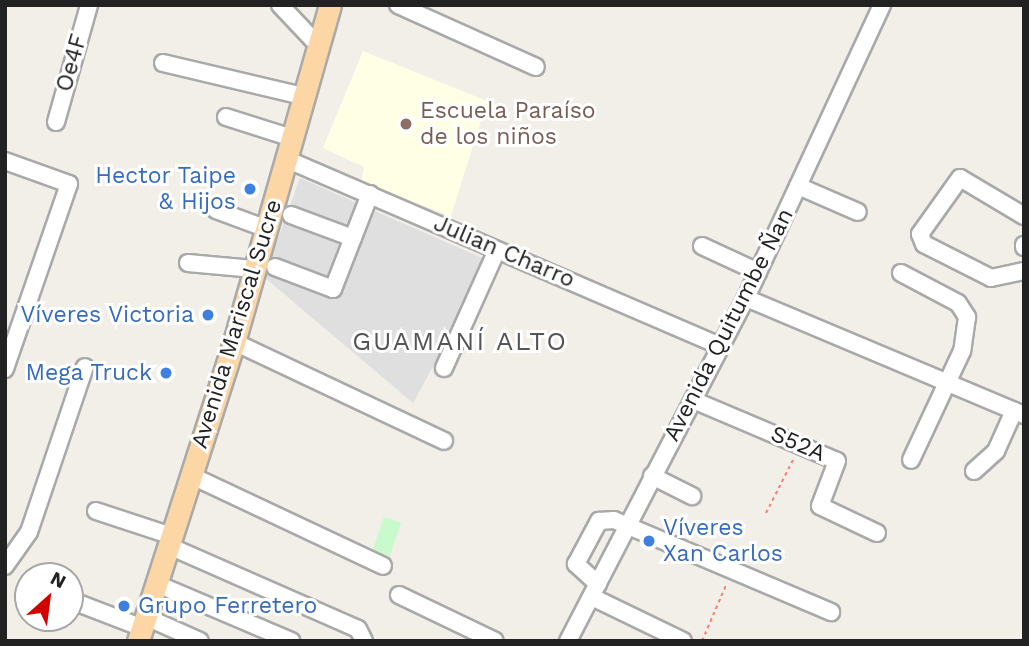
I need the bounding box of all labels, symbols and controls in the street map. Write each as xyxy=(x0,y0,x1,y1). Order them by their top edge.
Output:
street label: Oe4F xyxy=(51,31,93,95)
place label: Escuela Paraíso de los niños xyxy=(420,97,596,151)
marker: Escuela Paraíso de los niños xyxy=(398,116,414,132)
place label: Hector Taipe & Hijos xyxy=(94,162,236,216)
marker: Hector Taipe & Hijos xyxy=(242,181,258,197)
street label: Avenida Mariscal Sucre xyxy=(186,196,288,452)
street label: Avenida Quitumbe Ñan xyxy=(658,204,800,446)
street label: Julian Charro xyxy=(429,210,579,294)
place label: Víveres Victoria xyxy=(20,301,194,329)
marker: Víveres Victoria xyxy=(200,307,216,323)
district label: GUAMANÍ ALTO xyxy=(353,326,567,358)
place label: Mega Truck xyxy=(24,359,152,387)
marker: Mega Truck xyxy=(158,365,174,381)
street label: S52A xyxy=(767,420,829,468)
place label: Víveres Xan Carlos xyxy=(663,514,783,568)
marker: Víveres Xan Carlos xyxy=(641,533,657,549)
north arrow xyxy=(14,562,84,632)
text: N xyxy=(47,566,70,593)
place label: Grupo Ferretero xyxy=(138,592,317,620)
marker: Grupo Ferretero xyxy=(116,598,132,614)

